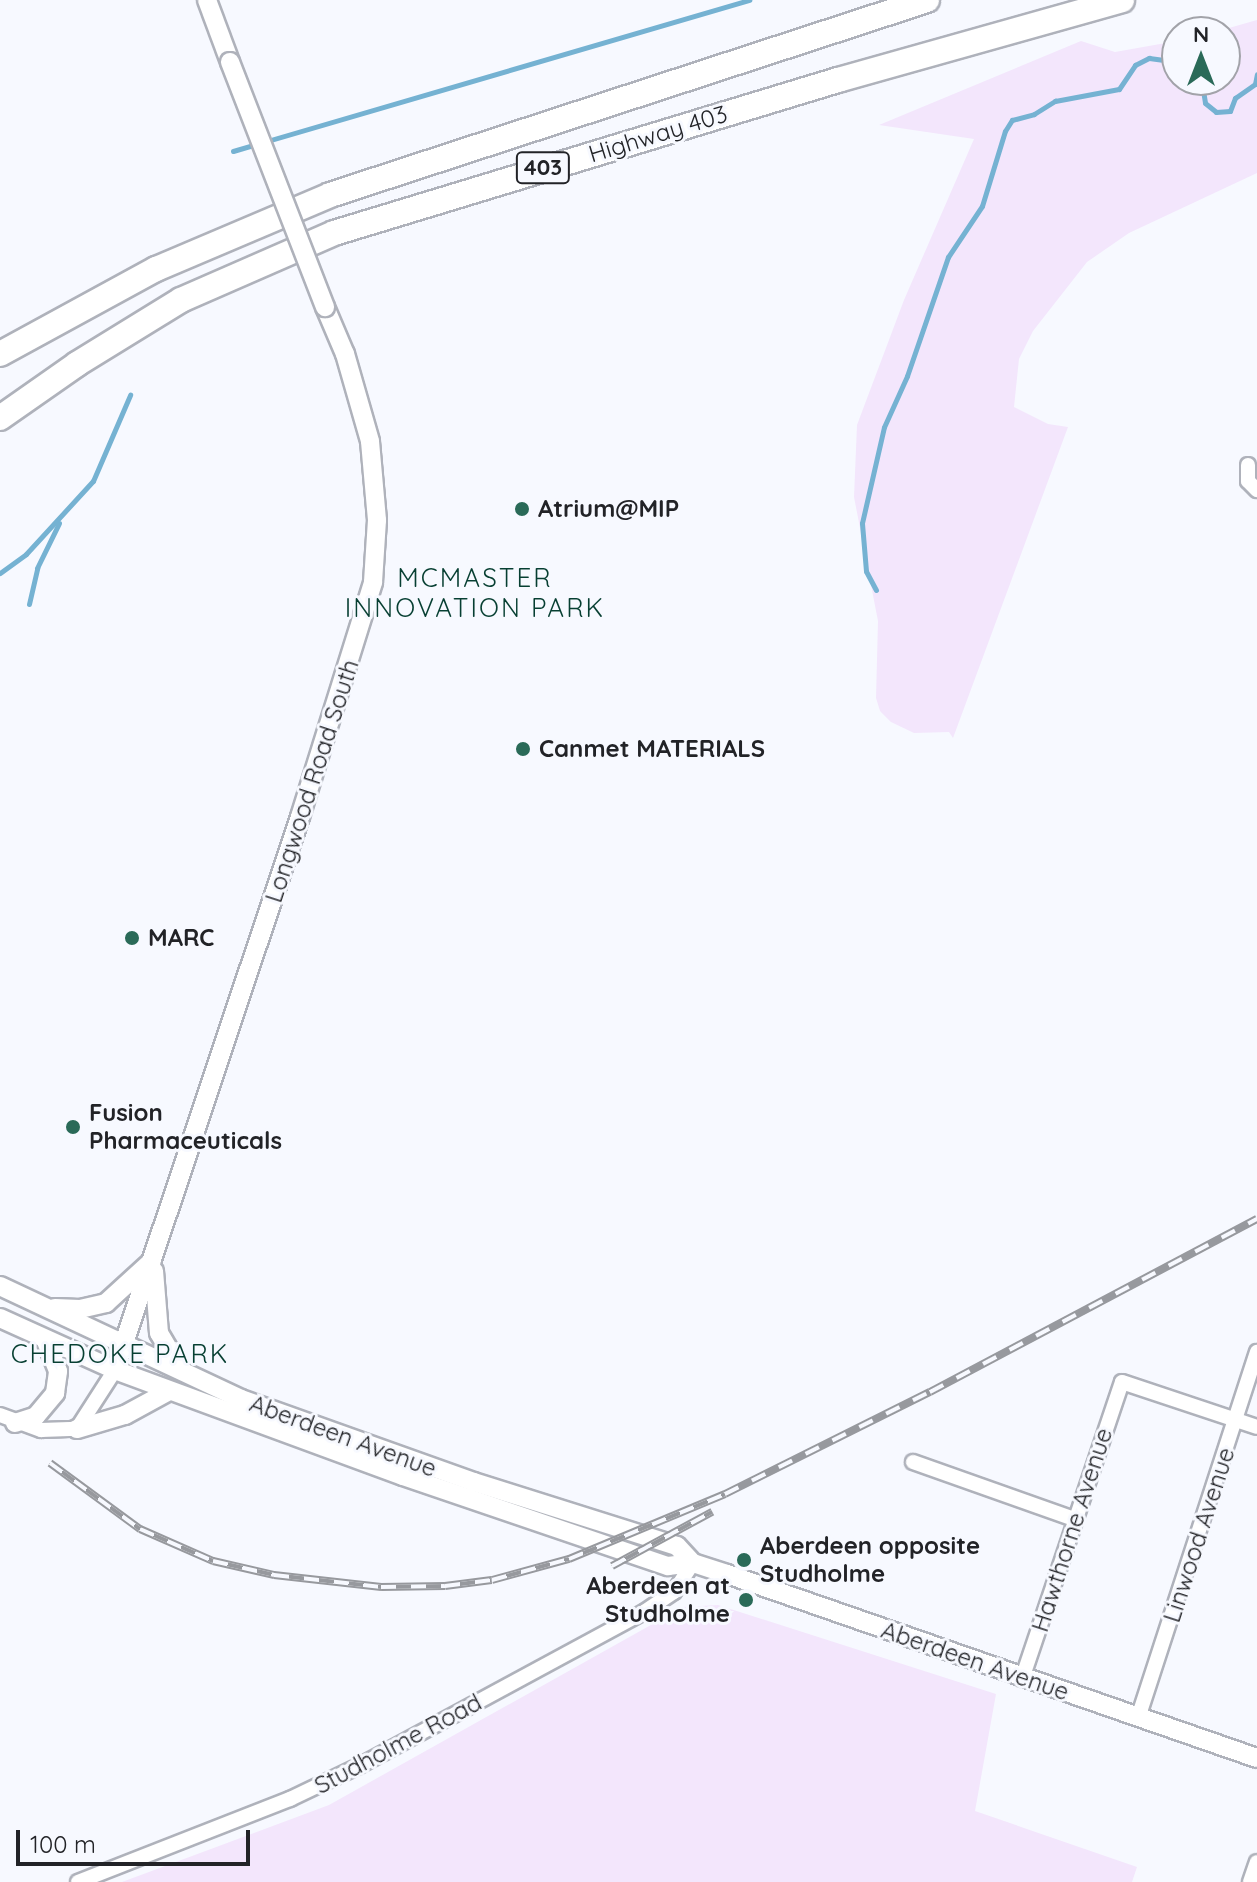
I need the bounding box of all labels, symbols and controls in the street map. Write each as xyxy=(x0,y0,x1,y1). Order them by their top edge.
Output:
north arrow xyxy=(1161,16,1241,96)
text: N xyxy=(1193,20,1209,48)
street label: Highway 403 xyxy=(585,99,731,169)
road number: 403 xyxy=(515,150,571,186)
place label: Atrium@MIP xyxy=(538,495,679,523)
marker: Atrium@MIP xyxy=(513,500,531,518)
district label: MCMASTER INNOVATION PARK xyxy=(345,562,605,624)
street label: Longwood Road South xyxy=(259,656,365,906)
place label: Canmet MATERIALS xyxy=(539,735,765,763)
marker: Canmet MATERIALS xyxy=(514,740,532,758)
place label: MARC xyxy=(148,924,214,952)
marker: MARC xyxy=(123,929,141,947)
place label: Fusion Pharmaceuticals xyxy=(89,1099,282,1155)
marker: Fusion Pharmaceuticals xyxy=(64,1118,82,1136)
district label: CHEDOKE PARK xyxy=(11,1338,229,1370)
street label: Aberdeen Avenue xyxy=(246,1389,440,1483)
street label: Hawthorne Avenue xyxy=(1025,1425,1119,1635)
street label: Linwood Avenue xyxy=(1157,1444,1241,1626)
place label: Aberdeen opposite Studholme xyxy=(760,1532,980,1588)
marker: Aberdeen opposite Studholme xyxy=(735,1551,753,1569)
place label: Aberdeen at Studholme xyxy=(586,1572,730,1628)
marker: Aberdeen at Studholme xyxy=(737,1591,755,1609)
street label: Aberdeen Avenue xyxy=(877,1615,1073,1707)
street label: Studholme Road xyxy=(310,1688,486,1800)
scale bar xyxy=(20,1814,254,1864)
text: 100 m xyxy=(30,1829,96,1859)

